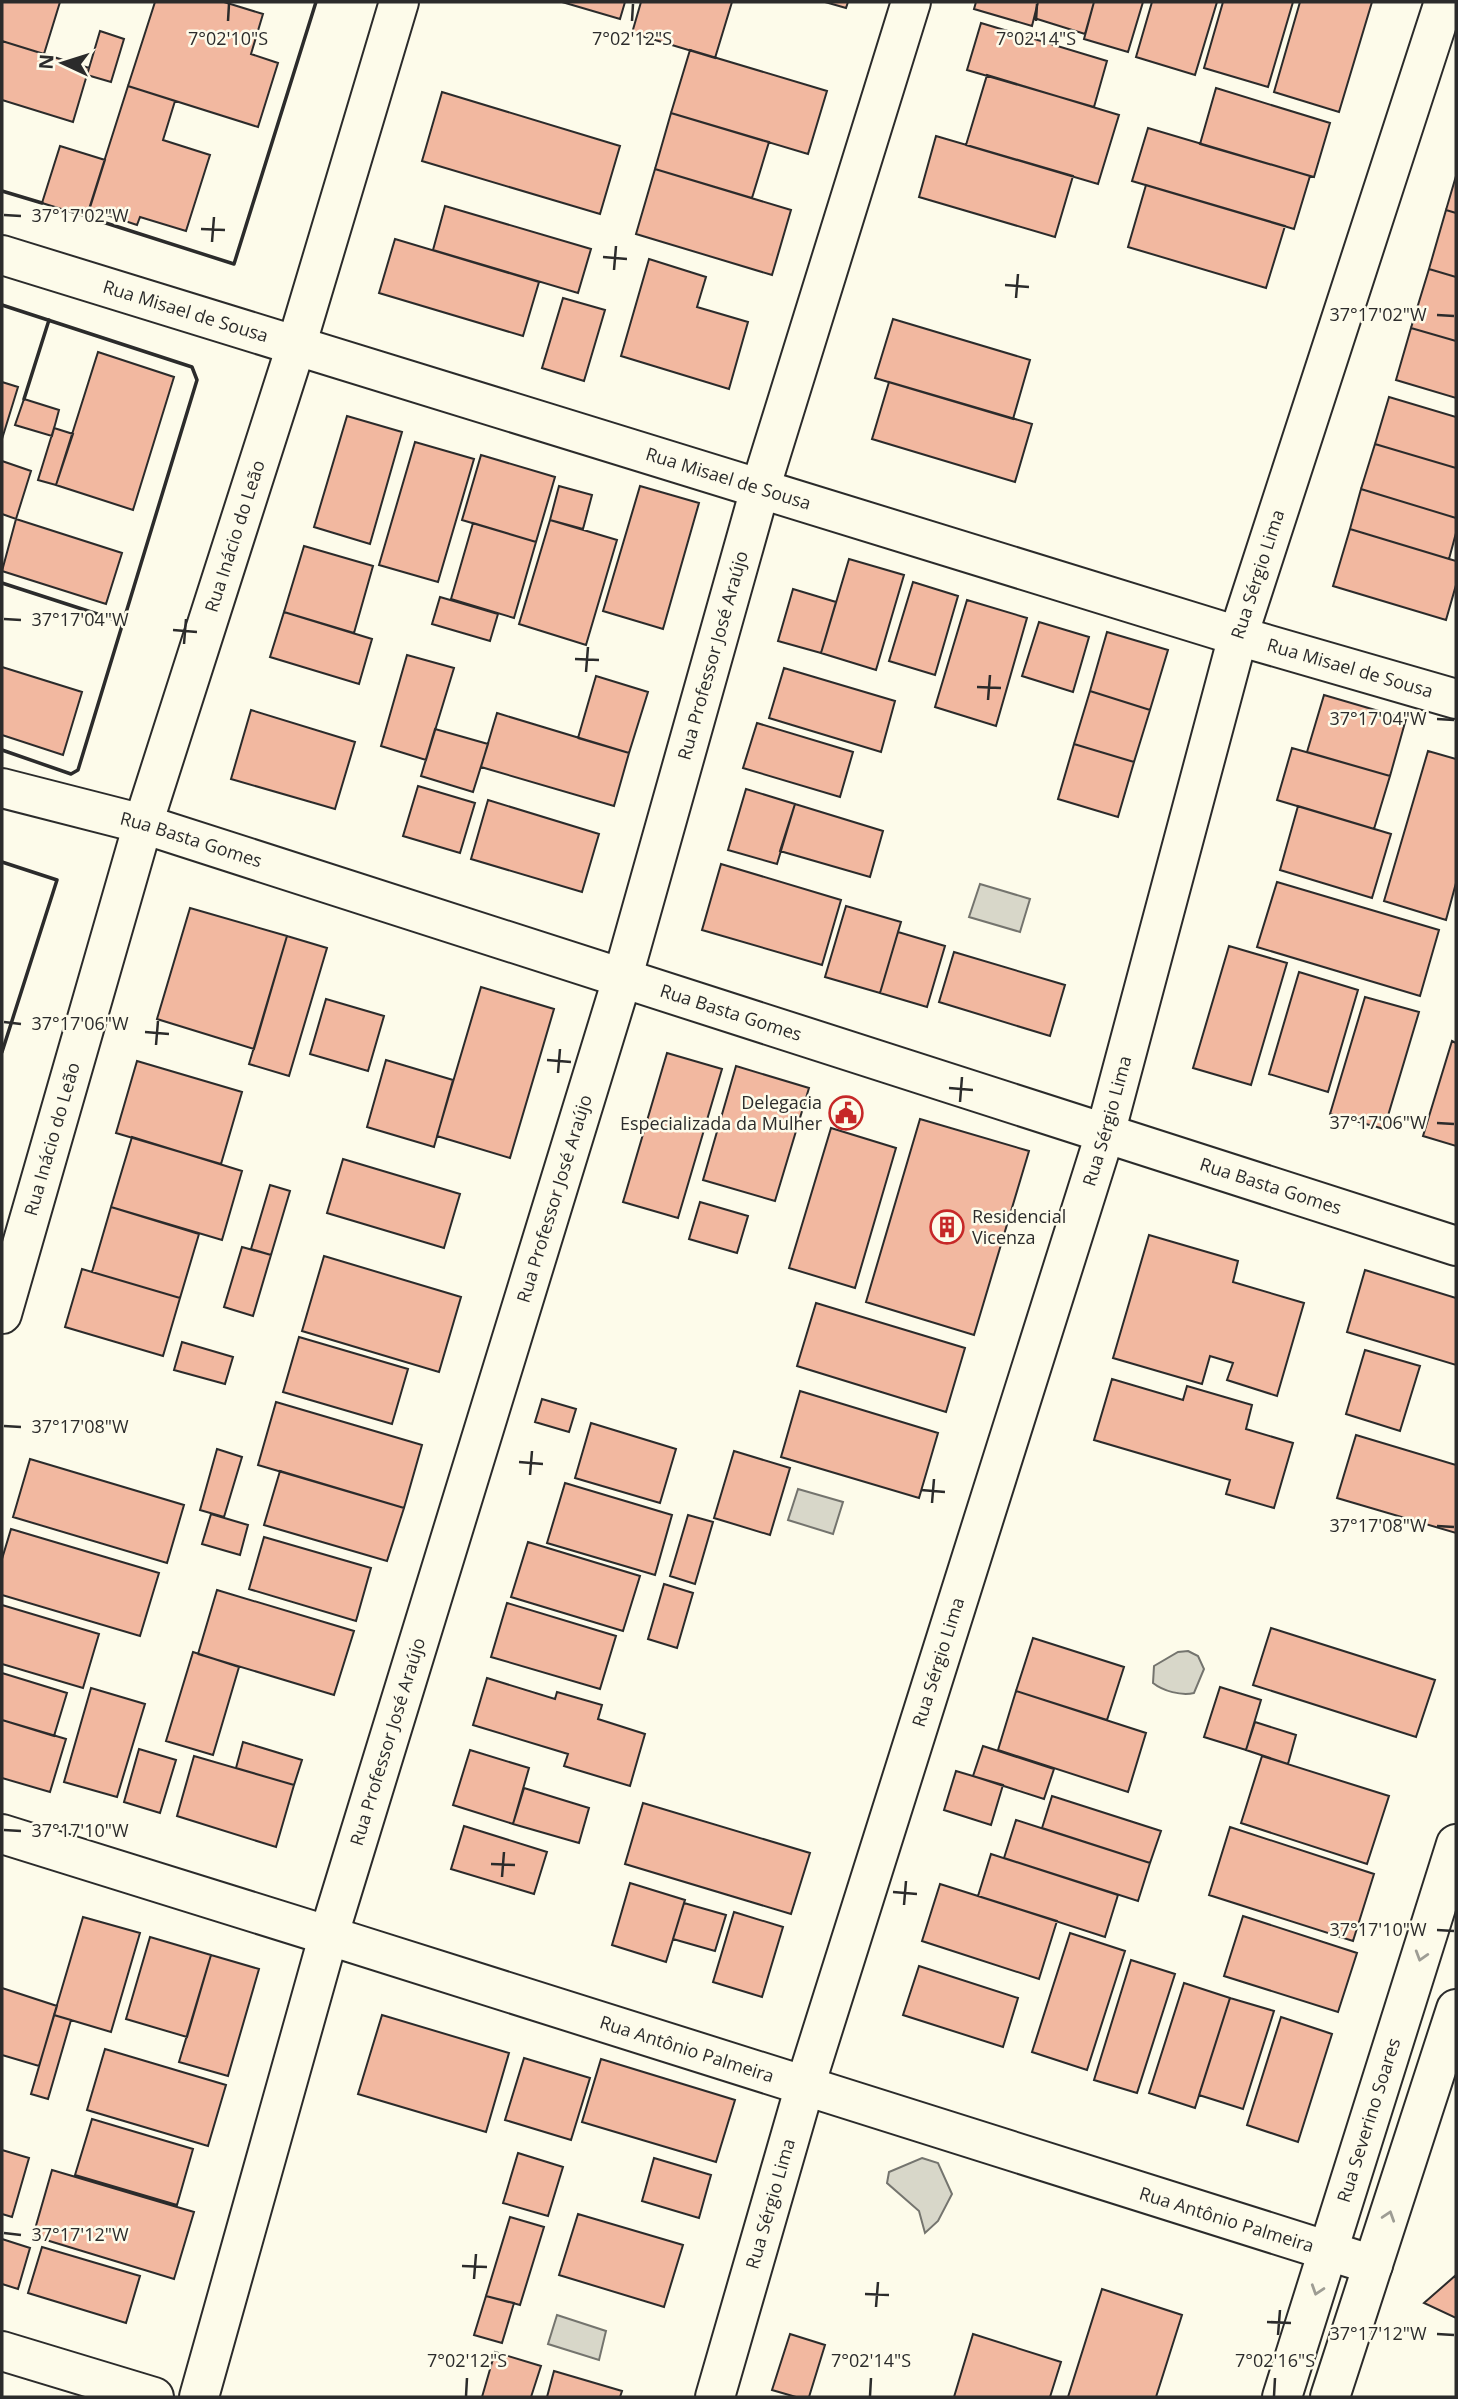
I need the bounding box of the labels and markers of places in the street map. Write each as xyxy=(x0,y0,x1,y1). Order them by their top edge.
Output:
place label: Delegacia Especializada da Mulher xyxy=(620,1090,823,1135)
public building icon: Delegacia Especializada da Mulher xyxy=(827,1094,865,1132)
place label: Residencial Vicenza xyxy=(972,1204,1066,1249)
building icon: Residencial Vicenza xyxy=(928,1208,966,1246)

